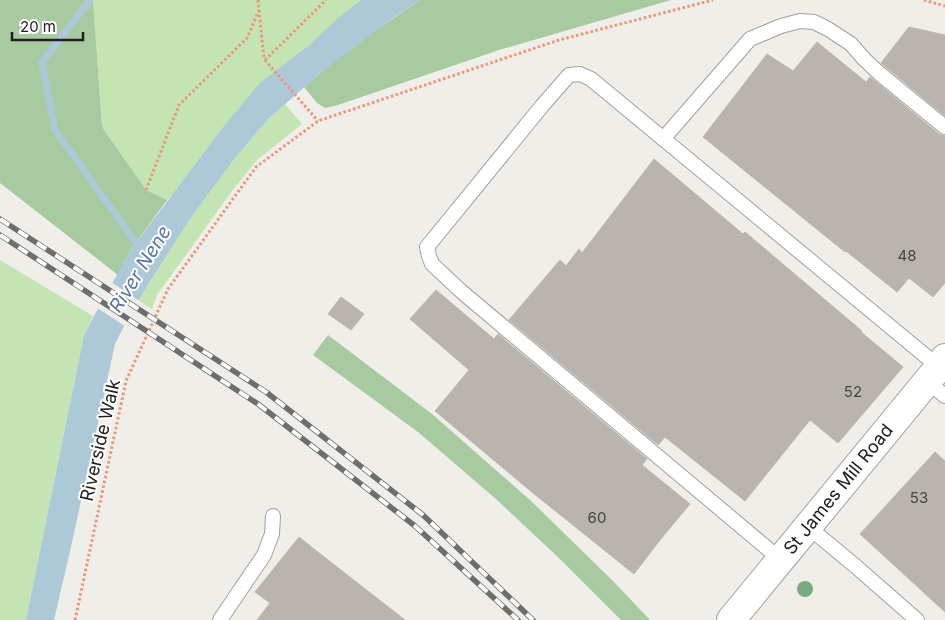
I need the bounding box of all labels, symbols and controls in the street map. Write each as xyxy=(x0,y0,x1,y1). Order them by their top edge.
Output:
scale bar xyxy=(12,10,84,42)
text: 20 m xyxy=(20,17,56,36)
water label: River Nene xyxy=(104,221,176,317)
house number: 48 xyxy=(898,246,916,265)
street label: Riverside Walk xyxy=(76,377,124,503)
house number: 52 xyxy=(844,382,862,401)
street label: St James Mill Road xyxy=(779,420,897,558)
house number: 53 xyxy=(910,488,928,507)
house number: 60 xyxy=(588,508,606,527)

